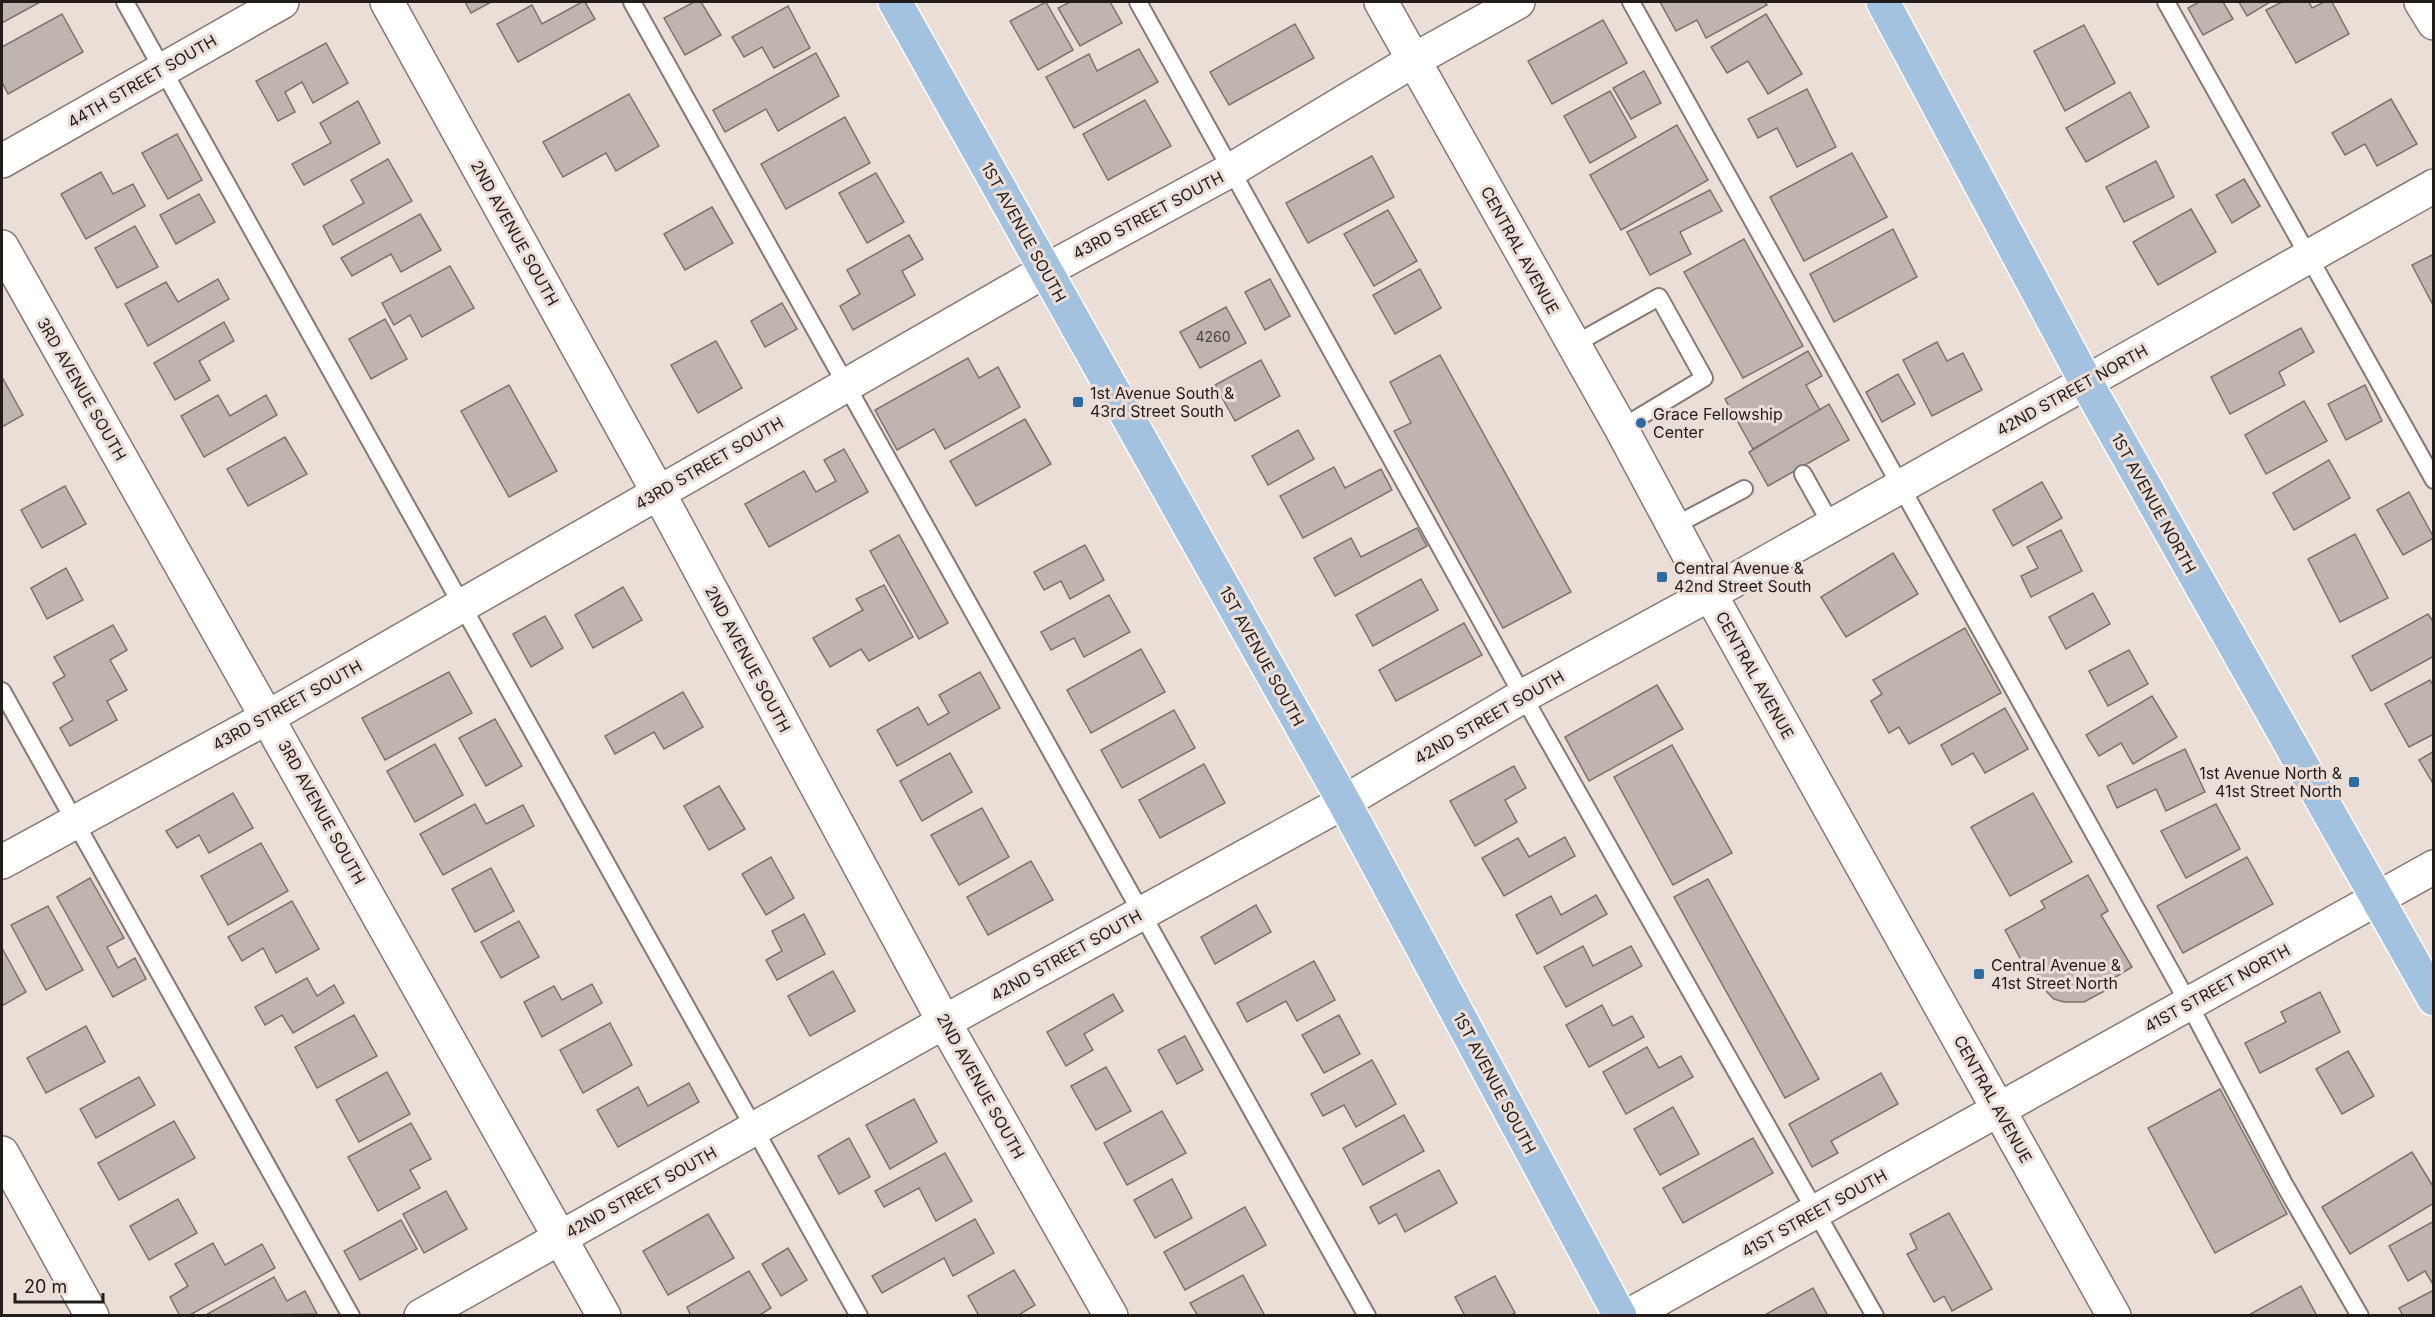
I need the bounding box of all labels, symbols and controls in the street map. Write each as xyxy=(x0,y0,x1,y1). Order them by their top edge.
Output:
street label: 44TH STREET SOUTH xyxy=(64,30,220,132)
street label: 2ND AVENUE SOUTH xyxy=(467,157,563,309)
street label: 1ST AVENUE SOUTH xyxy=(977,159,1071,305)
street label: 43RD STREET SOUTH xyxy=(1069,167,1227,263)
street label: CENTRAL AVENUE xyxy=(1477,183,1563,317)
street label: 3RD AVENUE SOUTH xyxy=(33,314,131,464)
house number: 4260 xyxy=(1195,328,1231,345)
street label: 42ND STREET NORTH xyxy=(1993,340,2151,440)
place label: 1st Avenue South & 43rd Street South xyxy=(1090,383,1235,421)
marker: 1st Avenue South & 43rd Street South xyxy=(1071,395,1085,409)
place label: Grace Fellowship Center xyxy=(1653,404,1783,442)
street label: 43RD STREET SOUTH xyxy=(631,412,787,514)
marker: Grace Fellowship Center xyxy=(1634,416,1648,430)
street label: 1ST AVENUE NORTH xyxy=(2107,429,2201,577)
place label: Central Avenue & 42nd Street South xyxy=(1674,558,1812,596)
marker: Central Avenue & 42nd Street South xyxy=(1655,570,1669,584)
street label: 2ND AVENUE SOUTH xyxy=(701,582,795,736)
street label: 1ST AVENUE SOUTH xyxy=(1215,583,1309,729)
street label: CENTRAL AVENUE xyxy=(1712,608,1798,742)
street label: 43RD STREET SOUTH xyxy=(209,655,365,755)
street label: 42ND STREET SOUTH xyxy=(1410,666,1568,768)
street label: 3RD AVENUE SOUTH xyxy=(274,737,370,887)
place label: 1st Avenue North & 41st Street North xyxy=(2199,763,2343,801)
marker: 1st Avenue North & 41st Street North xyxy=(2347,775,2361,789)
street label: 42ND STREET SOUTH xyxy=(987,905,1145,1005)
street label: 41ST STREET NORTH xyxy=(2141,940,2293,1036)
place label: Central Avenue & 41st Street North xyxy=(1991,955,2122,993)
marker: Central Avenue & 41st Street North xyxy=(1972,967,1986,981)
street label: 1ST AVENUE SOUTH xyxy=(1449,1009,1541,1157)
street label: 2ND AVENUE SOUTH xyxy=(933,1010,1029,1162)
street label: CENTRAL AVENUE xyxy=(1950,1032,2036,1166)
street label: 42ND STREET SOUTH xyxy=(562,1142,720,1242)
street label: 41ST STREET SOUTH xyxy=(1738,1165,1890,1261)
scale bar xyxy=(15,1266,104,1304)
text: 20 m xyxy=(24,1276,67,1297)

